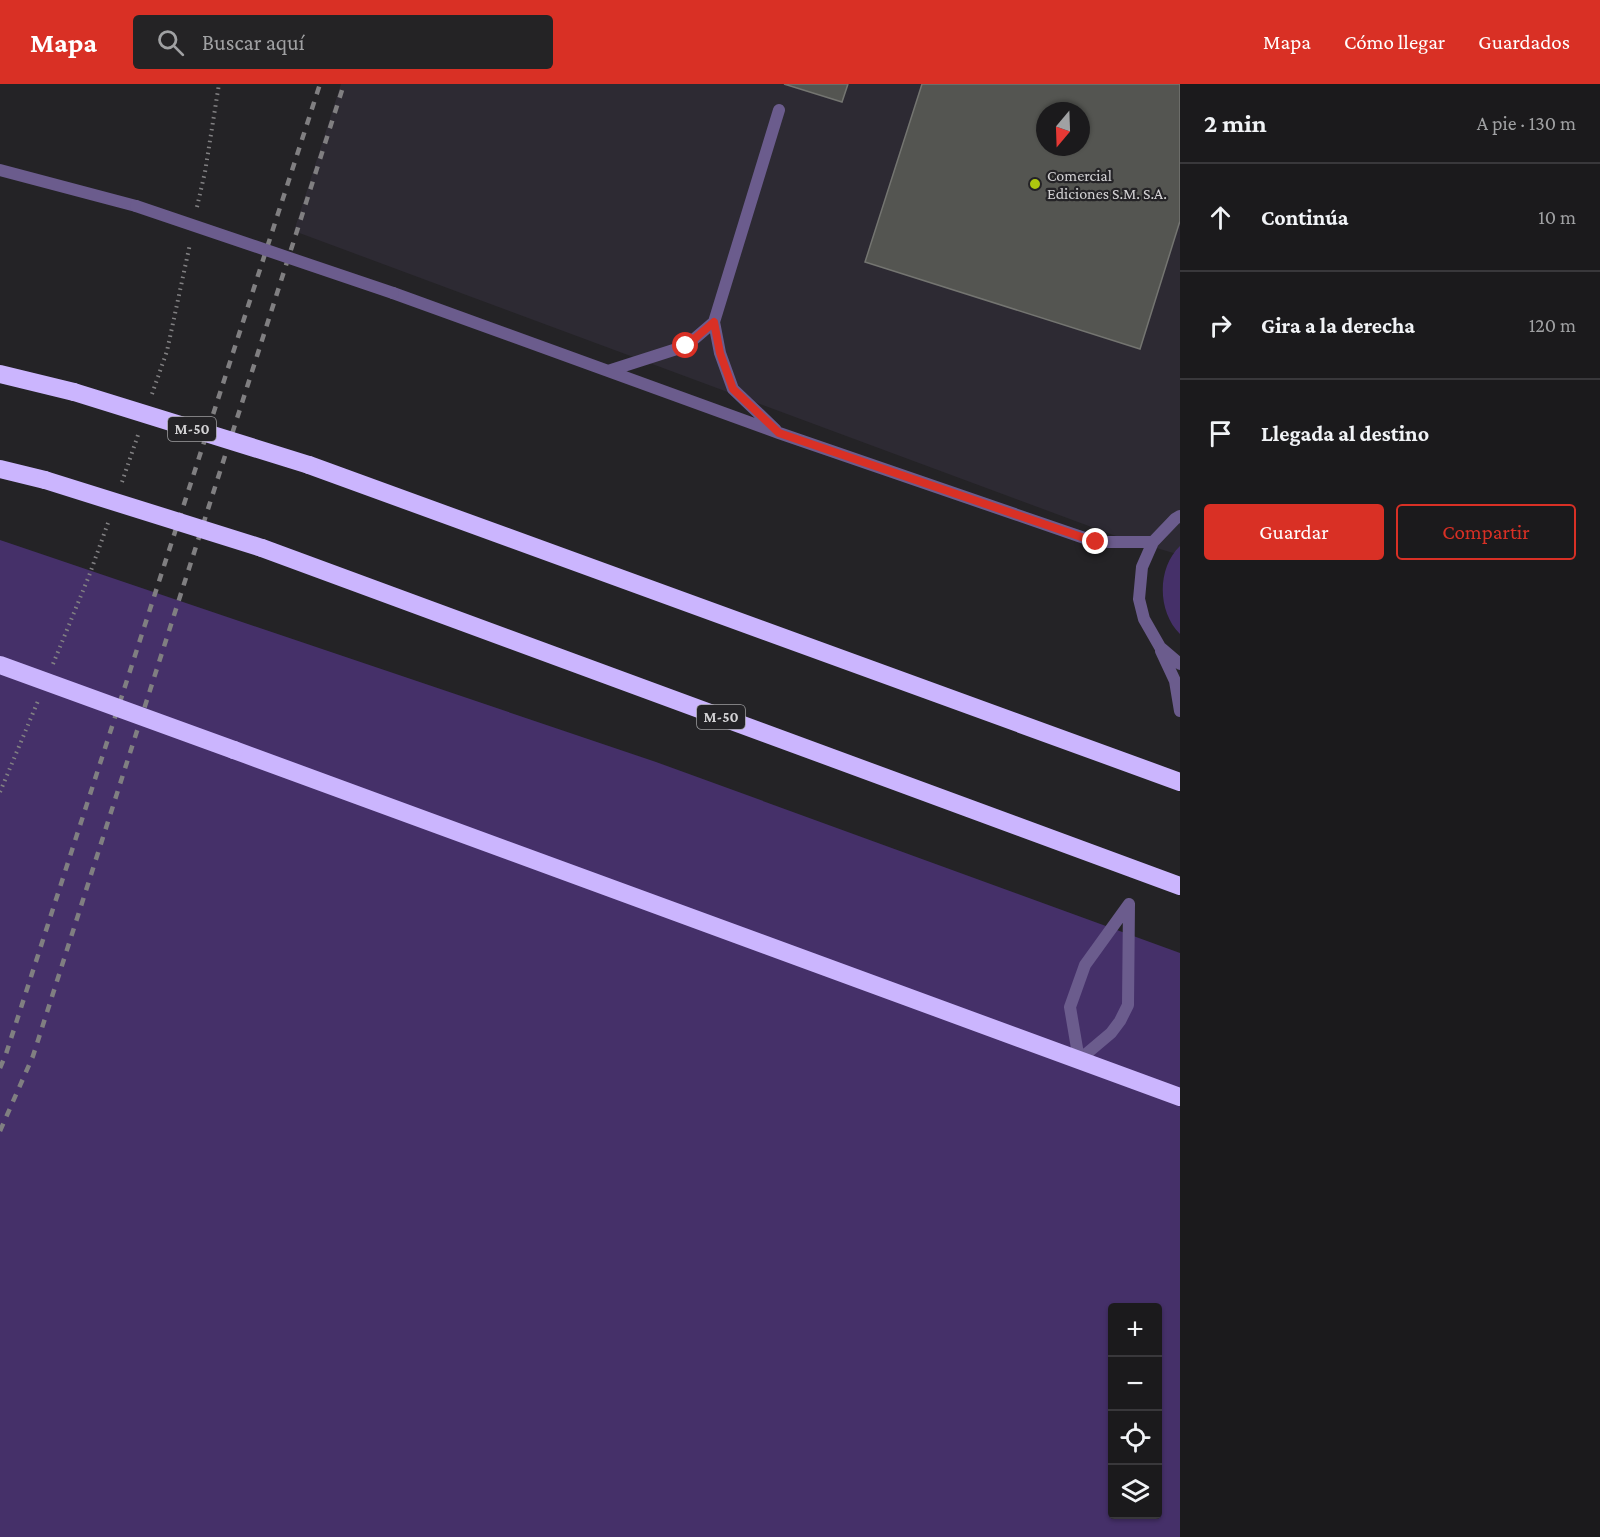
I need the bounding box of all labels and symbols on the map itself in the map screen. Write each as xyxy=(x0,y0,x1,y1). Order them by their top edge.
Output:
north arrow xyxy=(1036,102,1090,156)
place label: Comercial Ediciones S.M. S.A. xyxy=(1047,167,1167,202)
marker: Comercial Ediciones S.M. S.A. xyxy=(1028,177,1042,191)
route start xyxy=(672,332,698,358)
road number: M-50 xyxy=(168,417,216,441)
route end xyxy=(1082,528,1108,554)
road number: M-50 xyxy=(697,705,745,729)

